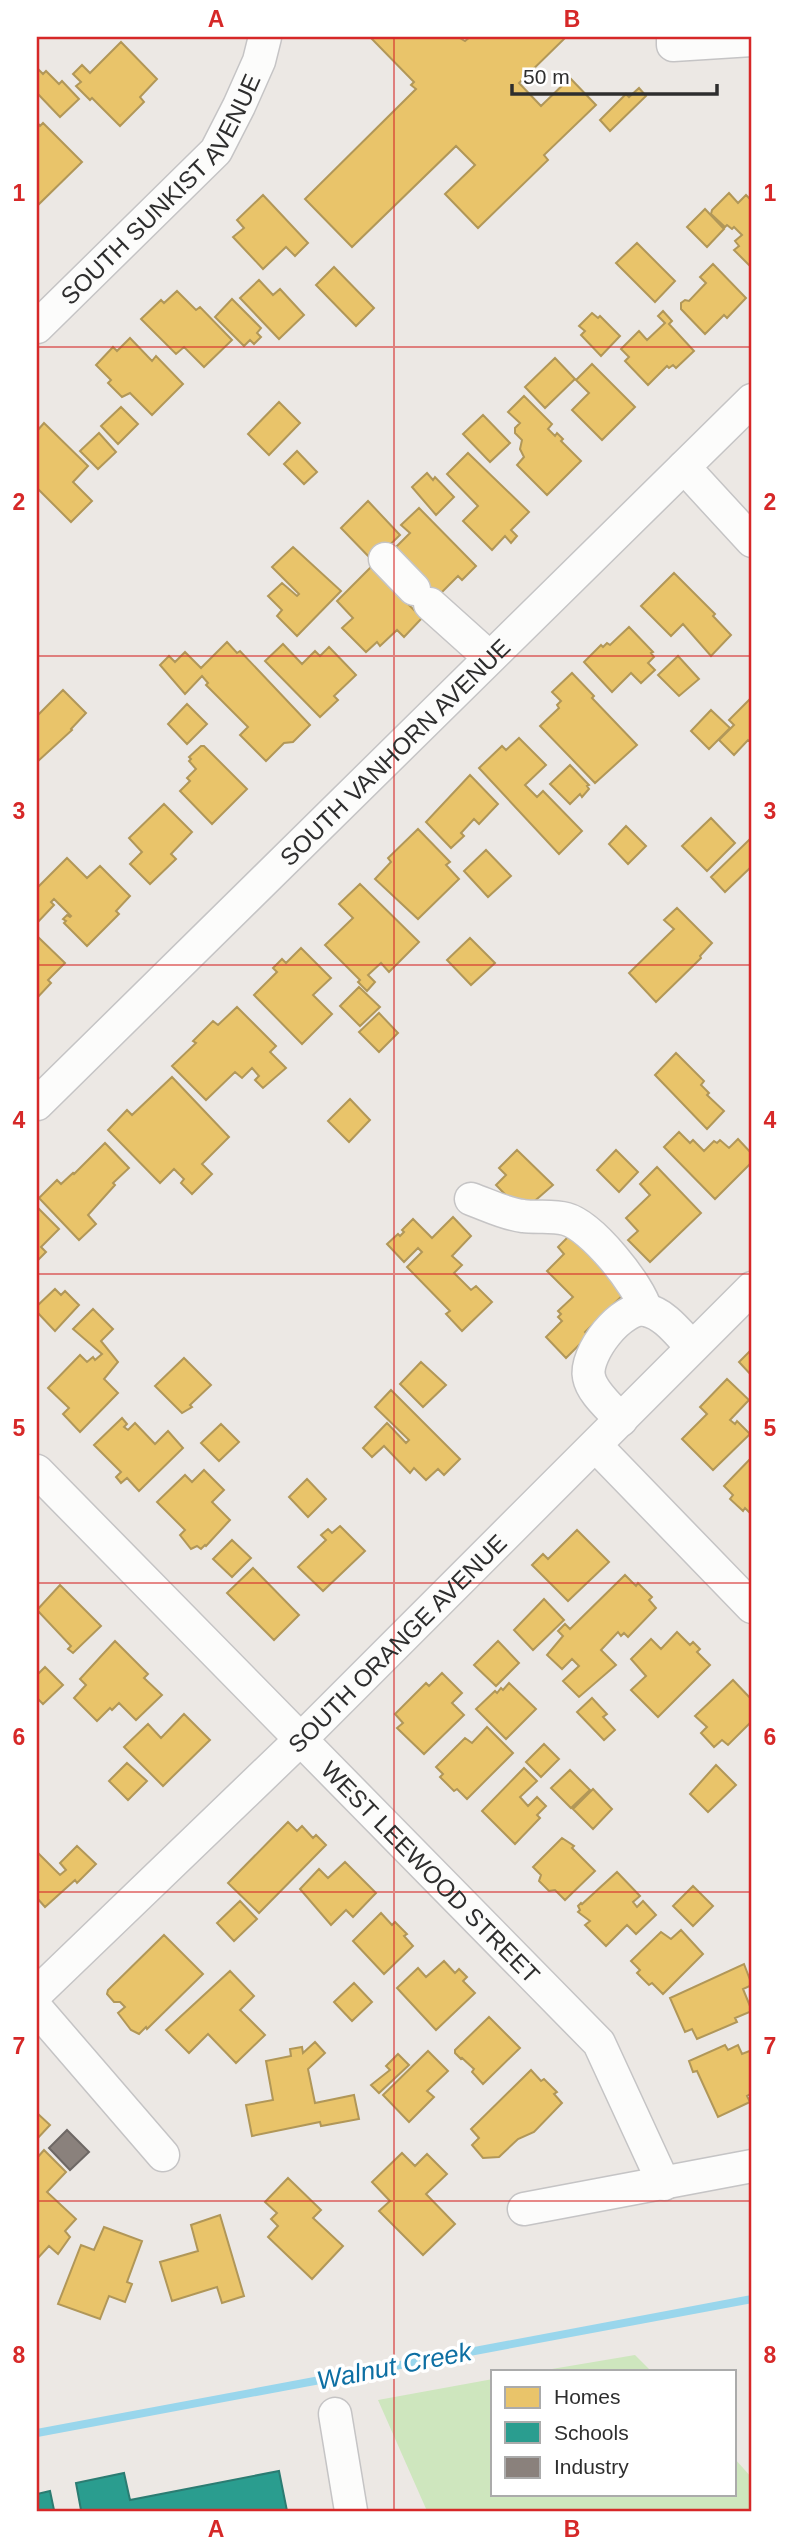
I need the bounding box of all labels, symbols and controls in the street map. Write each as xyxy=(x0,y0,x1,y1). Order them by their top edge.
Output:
text: A xyxy=(208,6,224,32)
text: B xyxy=(564,6,580,32)
scale bar xyxy=(512,52,717,96)
text: 50 m xyxy=(523,65,570,88)
street label: SOUTH SUNKIST AVENUE xyxy=(55,70,265,310)
text: 1 xyxy=(13,180,26,206)
text: 1 xyxy=(764,180,777,206)
text: 2 xyxy=(13,489,25,515)
text: 2 xyxy=(764,489,776,515)
street label: SOUTH VANHORN AVENUE xyxy=(274,633,515,871)
text: 3 xyxy=(13,798,25,824)
text: 3 xyxy=(764,798,776,824)
text: 4 xyxy=(13,1107,26,1133)
text: 4 xyxy=(764,1107,777,1133)
text: 5 xyxy=(13,1415,26,1441)
text: 5 xyxy=(764,1415,777,1441)
street label: SOUTH ORANGE AVENUE xyxy=(282,1528,512,1758)
text: 6 xyxy=(13,1724,25,1750)
text: 6 xyxy=(764,1724,776,1750)
street label: WEST LEEWOOD STREET xyxy=(316,1756,546,1988)
text: 7 xyxy=(13,2033,25,2059)
text: 7 xyxy=(764,2033,776,2059)
water label: Walnut Creek xyxy=(314,2336,476,2396)
text: 8 xyxy=(13,2342,26,2368)
text: 8 xyxy=(764,2342,777,2368)
legend xyxy=(491,2370,736,2496)
text: Homes xyxy=(554,2385,621,2408)
text: Schools xyxy=(554,2421,629,2444)
text: Industry xyxy=(554,2455,629,2478)
text: A xyxy=(208,2516,224,2542)
text: B xyxy=(564,2516,580,2542)

